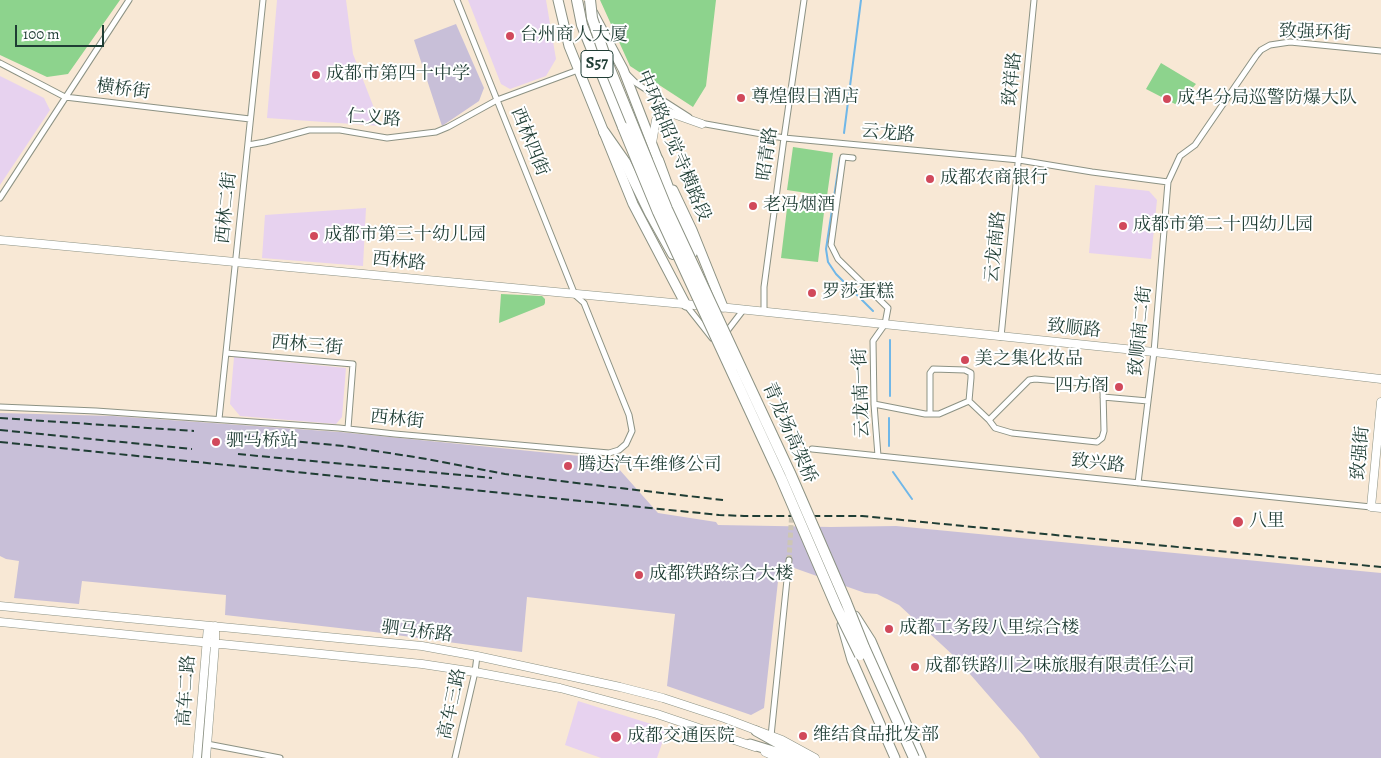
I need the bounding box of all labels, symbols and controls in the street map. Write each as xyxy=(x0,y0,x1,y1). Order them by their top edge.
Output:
scale bar xyxy=(18,15,106,47)
street label: 致强环街 xyxy=(1279,21,1351,45)
text: 100 m xyxy=(23,24,60,44)
place label: 台州商人大厦 xyxy=(520,25,628,47)
marker: 台州商人大厦 xyxy=(504,30,516,42)
road number: S57 xyxy=(581,51,613,78)
street label: 致祥路 xyxy=(999,51,1027,107)
place label: 成都市第四十中学 xyxy=(326,64,470,86)
street label: 中环路昭觉寺横路段 xyxy=(631,67,715,225)
marker: 成都市第四十中学 xyxy=(310,69,322,81)
street label: 横桥街 xyxy=(95,76,151,104)
place label: 尊煌假日酒店 xyxy=(751,87,859,109)
place label: 成华分局巡警防爆大队 xyxy=(1177,88,1357,110)
marker: 尊煌假日酒店 xyxy=(735,92,747,104)
marker: 成华分局巡警防爆大队 xyxy=(1161,93,1173,105)
street label: 西林四街 xyxy=(506,105,552,179)
street label: 仁义路 xyxy=(346,106,402,132)
street label: 云龙路 xyxy=(860,121,916,147)
street label: 昭青路 xyxy=(754,126,782,182)
place label: 成都农商银行 xyxy=(940,168,1048,190)
street label: 西林二街 xyxy=(212,171,242,245)
marker: 成都农商银行 xyxy=(924,173,936,185)
place label: 老冯烟酒 xyxy=(763,195,835,217)
marker: 老冯烟酒 xyxy=(747,200,759,212)
street label: 云龙南路 xyxy=(981,210,1011,284)
place label: 成都市第二十四幼儿园 xyxy=(1133,215,1313,237)
marker: 成都市第二十四幼儿园 xyxy=(1117,220,1129,232)
place label: 成都市第三十幼儿园 xyxy=(324,225,486,247)
marker: 成都市第三十幼儿园 xyxy=(308,230,320,242)
street label: 西林路 xyxy=(371,248,427,276)
place label: 罗莎蛋糕 xyxy=(822,282,894,304)
street label: 致顺南二街 xyxy=(1126,285,1156,377)
marker: 罗莎蛋糕 xyxy=(806,287,818,299)
street label: 致顺路 xyxy=(1046,315,1102,343)
street label: 西林三街 xyxy=(270,332,344,360)
street label: 云龙南一街 xyxy=(850,348,874,438)
place label: 美之集化妆品 xyxy=(975,349,1083,371)
marker: 美之集化妆品 xyxy=(959,354,971,366)
place label: 四方阁 xyxy=(1055,376,1109,398)
street label: 青龙场高架桥 xyxy=(757,379,821,487)
marker: 四方阁 xyxy=(1113,381,1125,393)
street label: 西林街 xyxy=(369,406,425,434)
street label: 致强街 xyxy=(1348,425,1374,481)
place label: 驷马桥站 xyxy=(226,431,298,453)
marker: 驷马桥站 xyxy=(210,436,222,448)
street label: 致兴路 xyxy=(1070,450,1126,478)
place label: 腾达汽车维修公司 xyxy=(578,455,722,477)
marker: 腾达汽车维修公司 xyxy=(562,460,574,472)
place label: 八里 xyxy=(1249,511,1285,533)
marker: 八里 xyxy=(1231,515,1245,529)
place label: 成都铁路综合大楼 xyxy=(649,564,793,586)
marker: 成都铁路综合大楼 xyxy=(633,569,645,581)
street label: 驷马桥路 xyxy=(380,617,454,647)
place label: 成都工务段八里综合楼 xyxy=(899,618,1079,640)
marker: 成都工务段八里综合楼 xyxy=(883,623,895,635)
street label: 高车二路 xyxy=(174,654,200,728)
place label: 成都铁路川之味旅服有限责任公司 xyxy=(925,656,1195,678)
marker: 成都铁路川之味旅服有限责任公司 xyxy=(909,661,921,673)
street label: 高车三路 xyxy=(435,667,471,741)
place label: 维结食品批发部 xyxy=(813,725,939,747)
place label: 成都交通医院 xyxy=(627,726,735,748)
marker: 成都交通医院 xyxy=(609,730,623,744)
marker: 维结食品批发部 xyxy=(797,730,809,742)

